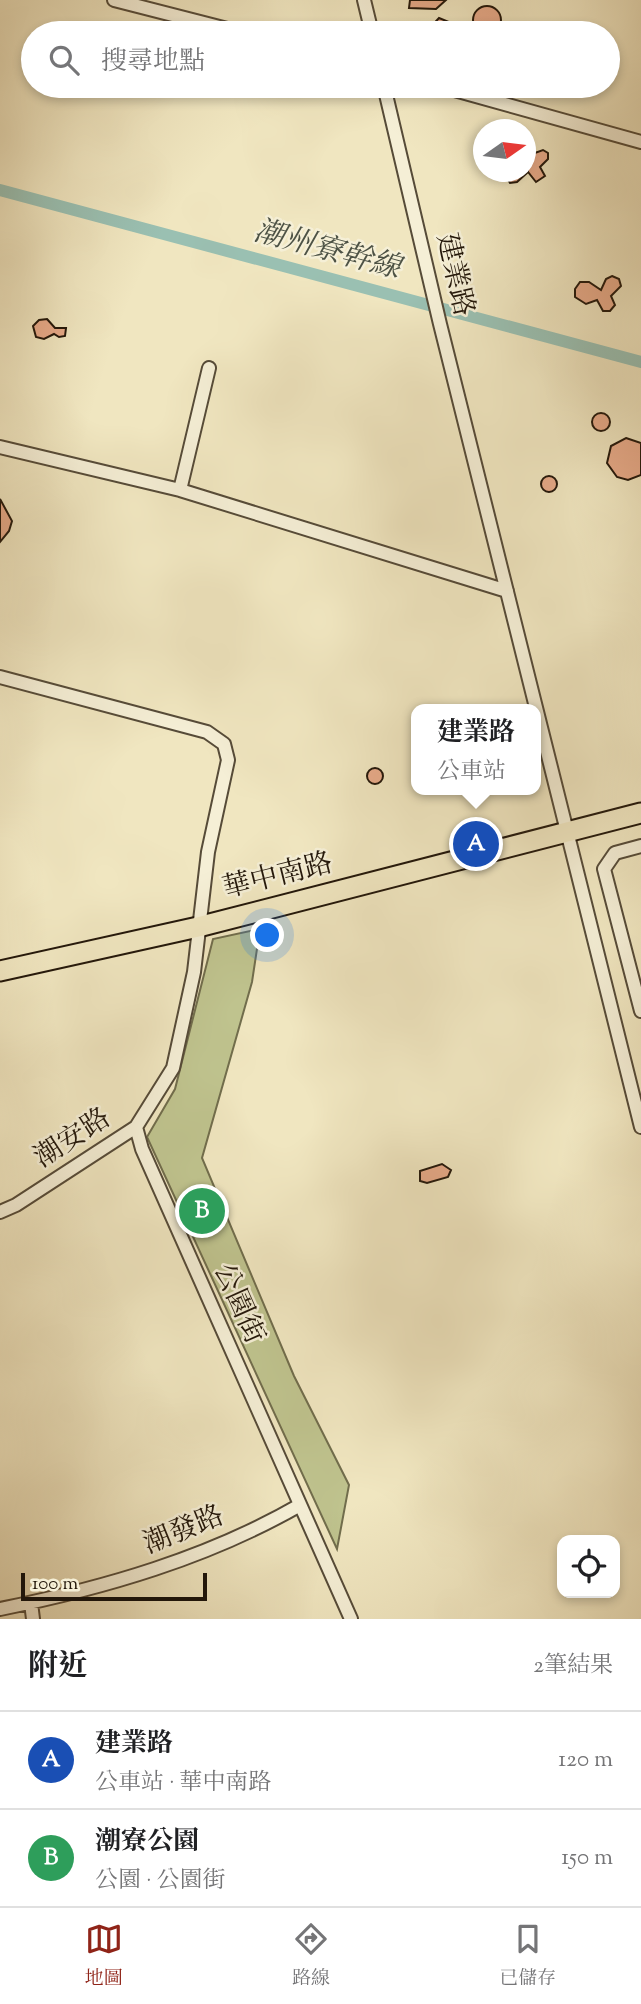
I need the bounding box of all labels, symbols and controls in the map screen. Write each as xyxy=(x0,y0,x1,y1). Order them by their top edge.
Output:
search box xyxy=(21,21,620,98)
icon: search xyxy=(45,41,83,79)
text: 搜尋地點 xyxy=(101,44,205,81)
north arrow xyxy=(473,119,536,182)
water label: 潮州寮幹線 xyxy=(249,211,408,292)
street label: 建業路 xyxy=(425,230,483,320)
popup xyxy=(411,704,541,795)
text: 建業路 xyxy=(437,715,515,752)
text: 公車站 xyxy=(437,756,506,789)
pin: A xyxy=(453,818,499,870)
street label: 華中南路 xyxy=(219,844,337,910)
your location xyxy=(250,918,284,952)
street label: 潮安路 xyxy=(27,1099,119,1179)
pin: B xyxy=(179,1185,225,1237)
street label: 公園街 xyxy=(203,1257,273,1351)
street label: 潮發路 xyxy=(138,1497,230,1565)
map controls xyxy=(557,1535,620,1598)
button: locate xyxy=(557,1535,620,1598)
scale bar xyxy=(21,1570,206,1602)
text: 100 m xyxy=(32,1571,78,1598)
text: 附近 xyxy=(28,1646,88,1689)
text: 2筆結果 xyxy=(533,1650,613,1683)
text: 建業路 xyxy=(95,1726,173,1763)
text: A xyxy=(42,1744,60,1777)
text: 120 m xyxy=(558,1744,613,1777)
text: 公車站 · 華中南路 xyxy=(95,1767,272,1800)
text: 潮寮公園 xyxy=(95,1824,199,1861)
text: B xyxy=(44,1842,58,1875)
text: 150 m xyxy=(561,1842,613,1875)
text: 公園 · 公園街 xyxy=(95,1865,226,1898)
tab: 地圖 xyxy=(85,1920,123,1993)
tab: 路線 xyxy=(292,1920,330,1993)
tab: 已儲存 xyxy=(499,1920,556,1993)

